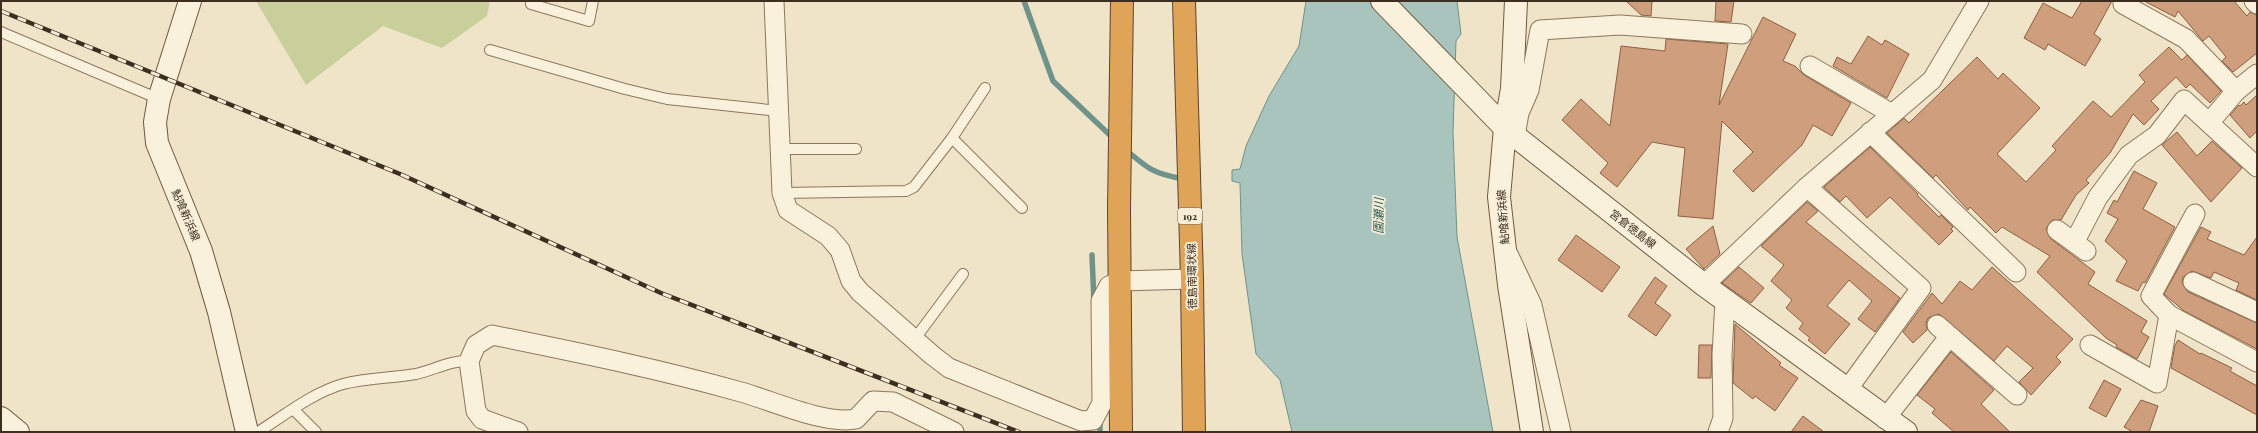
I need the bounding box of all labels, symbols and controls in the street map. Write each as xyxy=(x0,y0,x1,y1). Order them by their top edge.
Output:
street label: 鮎喰新浜線 xyxy=(169,187,204,243)
street label: 鮎喰新浜線 xyxy=(1493,189,1512,245)
water label: 園瀬川 xyxy=(1370,196,1386,234)
street label: 宮倉徳島線 xyxy=(1607,206,1660,251)
road number: 192 xyxy=(1178,208,1202,224)
street label: 徳島南環状線 xyxy=(1183,243,1200,309)

